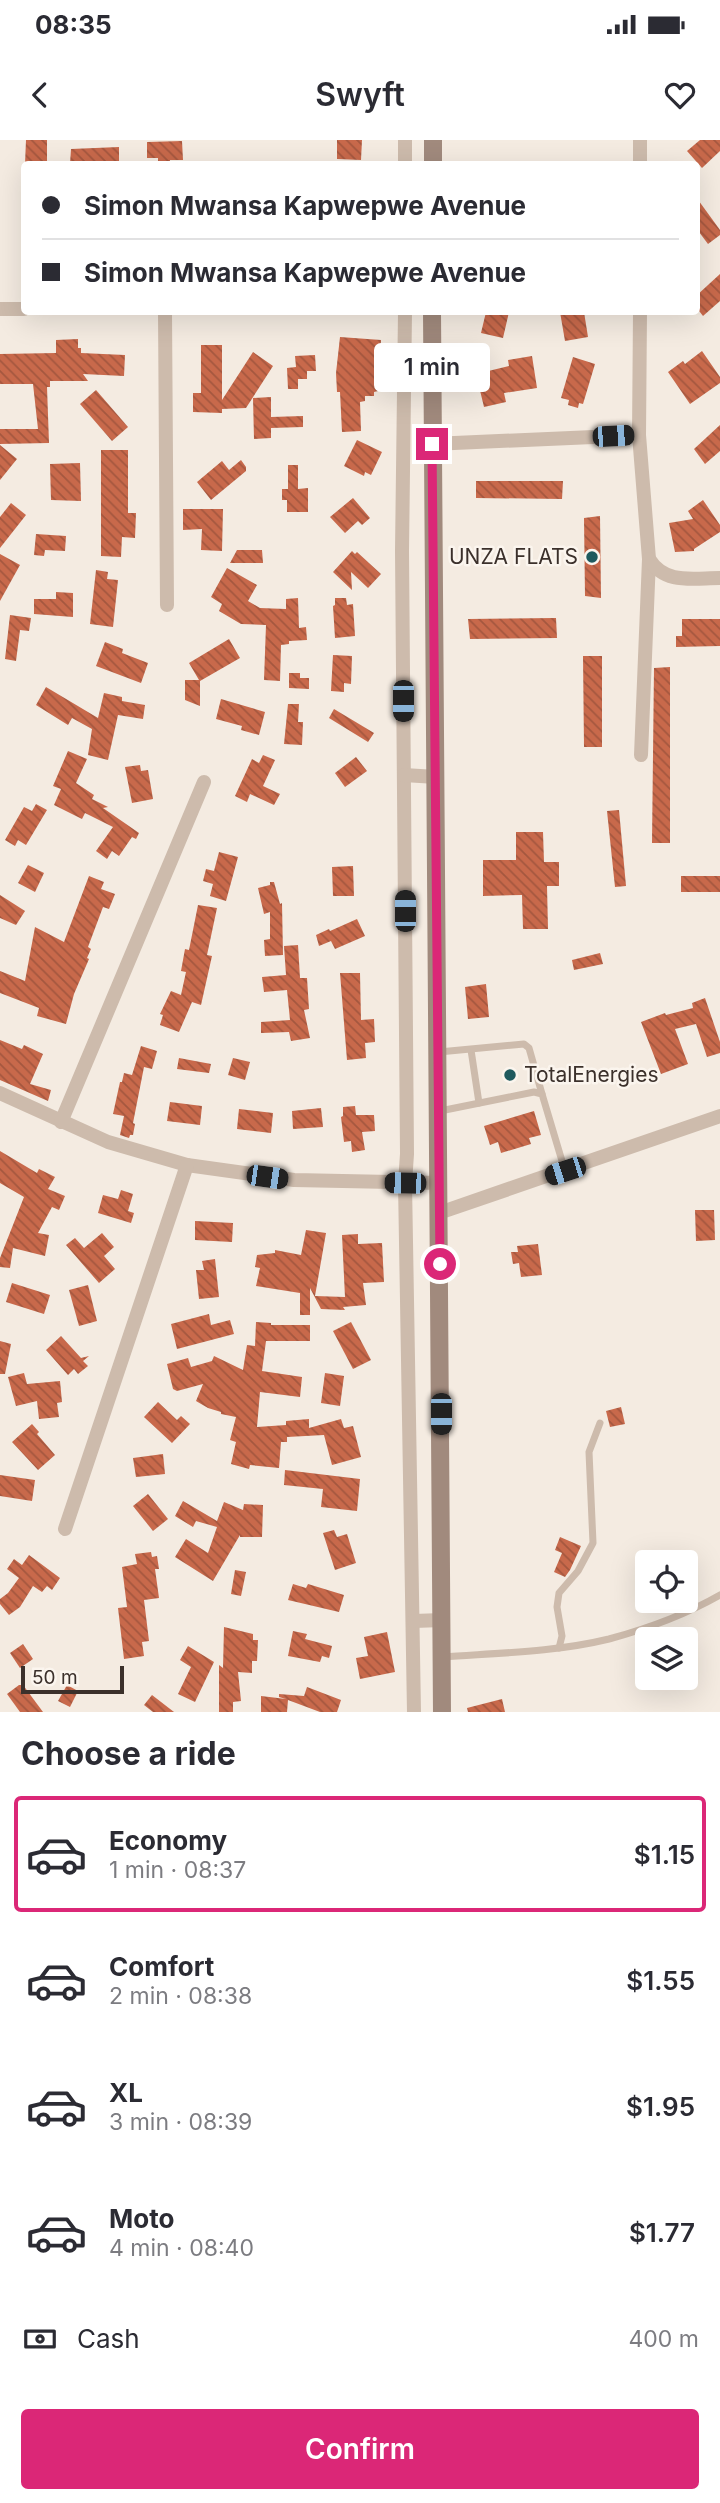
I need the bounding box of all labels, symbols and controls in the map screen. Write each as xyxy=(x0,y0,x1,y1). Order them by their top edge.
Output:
text: 08:35 xyxy=(35,9,112,40)
text: Swyft xyxy=(315,75,405,114)
icon: back xyxy=(21,76,59,114)
icon: heart xyxy=(661,76,699,114)
text: Simon Mwansa Kapwepwe Avenue xyxy=(84,190,526,221)
text: Simon Mwansa Kapwepwe Avenue xyxy=(84,257,526,288)
callout: 1 min xyxy=(374,342,490,392)
text: 1 min xyxy=(404,353,460,381)
car xyxy=(592,424,635,448)
route end xyxy=(416,428,448,460)
place label: UNZA FLATS xyxy=(449,544,578,569)
marker: UNZA FLATS xyxy=(584,549,600,565)
car xyxy=(393,680,414,722)
car xyxy=(395,890,416,932)
place label: TotalEnergies xyxy=(524,1062,658,1087)
marker: TotalEnergies xyxy=(502,1067,518,1083)
car xyxy=(542,1155,589,1187)
car xyxy=(245,1164,290,1190)
car xyxy=(384,1172,427,1194)
route start xyxy=(424,1248,456,1280)
car xyxy=(431,1393,452,1435)
map controls xyxy=(635,1550,698,1690)
button: locate xyxy=(635,1550,698,1613)
button: layers xyxy=(635,1627,698,1690)
scale bar xyxy=(21,1663,124,1695)
text: 50 m xyxy=(32,1666,78,1689)
text: Choose a ride xyxy=(21,1734,236,1773)
icon: car xyxy=(25,1823,88,1886)
text: Economy xyxy=(109,1825,227,1856)
text: $1.15 xyxy=(634,1839,695,1870)
text: 1 min · 08:37 xyxy=(109,1856,246,1884)
icon: car xyxy=(25,1949,88,2012)
text: Comfort xyxy=(109,1951,214,1982)
text: $1.55 xyxy=(626,1965,695,1996)
text: 2 min · 08:38 xyxy=(109,1982,252,2010)
icon: car xyxy=(25,2075,88,2138)
text: XL xyxy=(109,2077,143,2108)
text: $1.95 xyxy=(626,2091,695,2122)
text: 3 min · 08:39 xyxy=(109,2108,252,2136)
icon: car xyxy=(25,2201,88,2264)
text: Moto xyxy=(109,2203,174,2234)
text: $1.77 xyxy=(629,2217,695,2248)
text: 4 min · 08:40 xyxy=(109,2234,254,2262)
icon: cash xyxy=(21,2320,59,2358)
text: Cash xyxy=(77,2323,140,2354)
text: 400 m xyxy=(629,2325,699,2353)
button: Confirm xyxy=(21,2409,699,2489)

